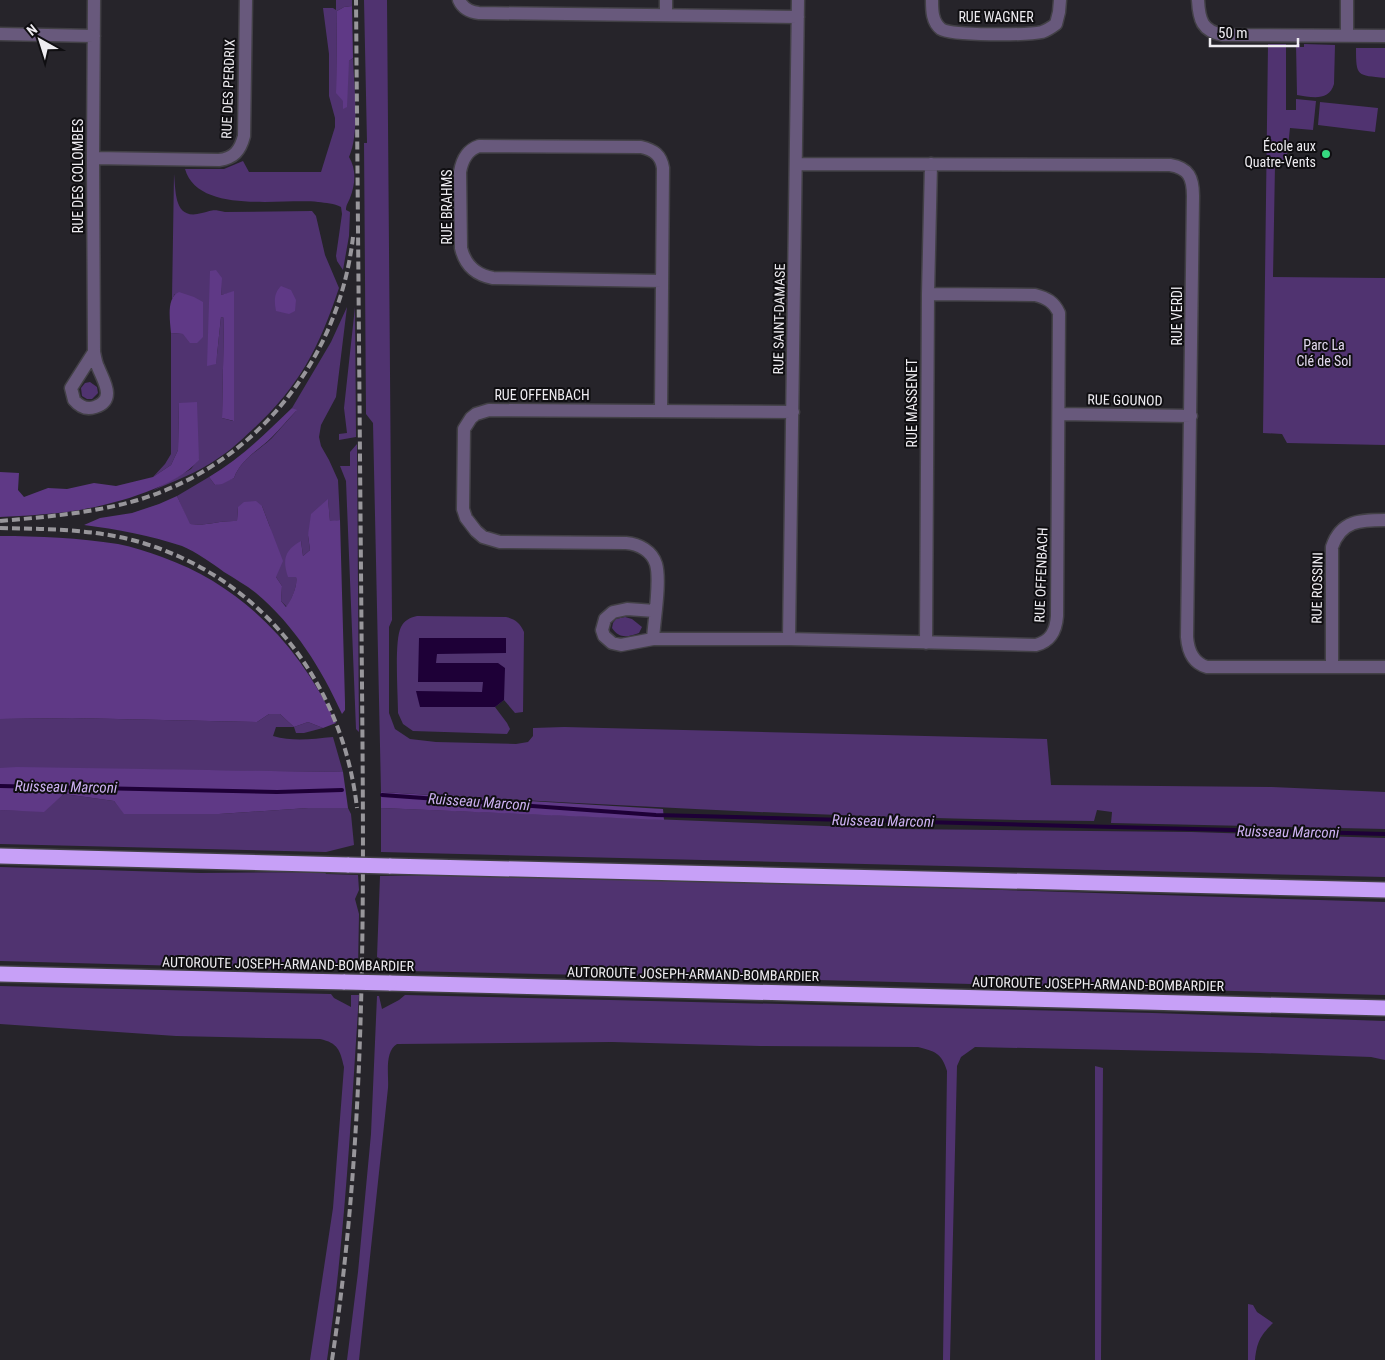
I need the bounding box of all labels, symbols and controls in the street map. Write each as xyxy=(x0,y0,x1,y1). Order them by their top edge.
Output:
street label: RUE WAGNER xyxy=(958,9,1034,25)
north arrow xyxy=(15,15,65,65)
scale bar xyxy=(1210,15,1298,47)
text: N xyxy=(23,21,40,39)
text: 50 m xyxy=(1218,24,1248,42)
street label: RUE DES PERDRIX xyxy=(218,39,238,139)
street label: RUE DES COLOMBES xyxy=(70,119,86,233)
place label: École aux Quatre-Vents xyxy=(1244,137,1316,170)
marker: École aux Quatre-Vents xyxy=(1320,148,1332,160)
street label: RUE BRAHMS xyxy=(439,169,455,245)
street label: RUE SAINT-DAMASE xyxy=(770,263,788,375)
street label: RUE VERDI xyxy=(1169,286,1185,346)
park label: Parc La Clé de Sol xyxy=(1296,337,1352,369)
street label: RUE MASSENET xyxy=(904,359,920,447)
street label: RUE OFFENBACH xyxy=(494,387,590,403)
street label: RUE GOUNOD xyxy=(1087,391,1163,409)
street label: RUE OFFENBACH xyxy=(1031,527,1051,623)
street label: RUE ROSSINI xyxy=(1308,552,1326,624)
water label: Ruisseau Marconi xyxy=(15,777,118,797)
water label: Ruisseau Marconi xyxy=(427,789,531,815)
water label: Ruisseau Marconi xyxy=(832,811,935,831)
water label: Ruisseau Marconi xyxy=(1237,822,1340,842)
street label: AUTOROUTE JOSEPH-ARMAND-BOMBARDIER xyxy=(162,954,415,974)
street label: AUTOROUTE JOSEPH-ARMAND-BOMBARDIER xyxy=(567,964,820,984)
street label: AUTOROUTE JOSEPH-ARMAND-BOMBARDIER xyxy=(972,974,1225,994)

